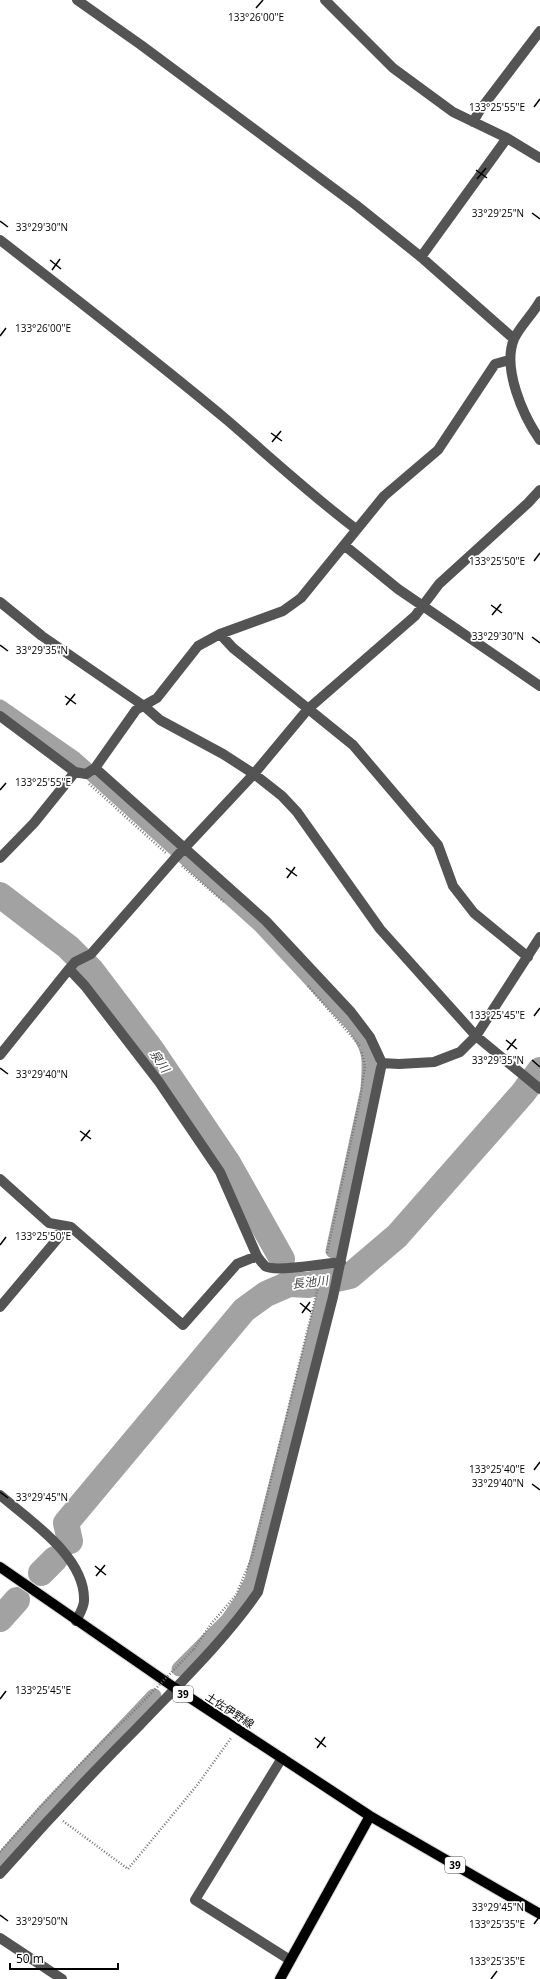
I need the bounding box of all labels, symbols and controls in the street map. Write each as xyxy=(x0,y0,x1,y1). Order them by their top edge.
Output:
text: 133°26'00"E xyxy=(228,10,284,24)
text: 133°25'55"E xyxy=(469,100,525,114)
text: 33°29'25"N xyxy=(472,206,524,220)
text: 33°29'30"N xyxy=(16,220,68,234)
text: 133°26'00"E xyxy=(15,321,71,335)
text: 133°25'50"E xyxy=(469,554,525,568)
text: 33°29'30"N xyxy=(472,629,524,643)
text: 33°29'35"N xyxy=(16,643,68,657)
text: 133°25'55"E xyxy=(15,775,71,789)
text: 133°25'45"E xyxy=(469,1008,525,1022)
water label: 泉川 xyxy=(146,1046,175,1077)
text: 33°29'35"N xyxy=(472,1053,524,1067)
text: 33°29'40"N xyxy=(16,1067,68,1081)
text: 133°25'50"E xyxy=(15,1229,71,1243)
water label: 長池川 xyxy=(291,1271,331,1292)
text: 133°25'40"E xyxy=(469,1462,525,1476)
text: 33°29'40"N xyxy=(472,1476,524,1490)
text: 33°29'45"N xyxy=(16,1490,68,1504)
text: 133°25'45"E xyxy=(15,1683,71,1697)
road number: 39 xyxy=(173,1686,193,1702)
street label: 土佐伊野線 xyxy=(203,1689,257,1731)
road number: 39 xyxy=(445,1857,465,1873)
text: 33°29'45"N xyxy=(472,1900,524,1914)
text: 33°29'50"N xyxy=(16,1914,68,1928)
text: 133°25'35"E xyxy=(469,1917,525,1931)
scale bar xyxy=(10,1945,118,1971)
text: 50 m xyxy=(16,1950,44,1967)
text: 133°25'35"E xyxy=(469,1954,525,1968)

